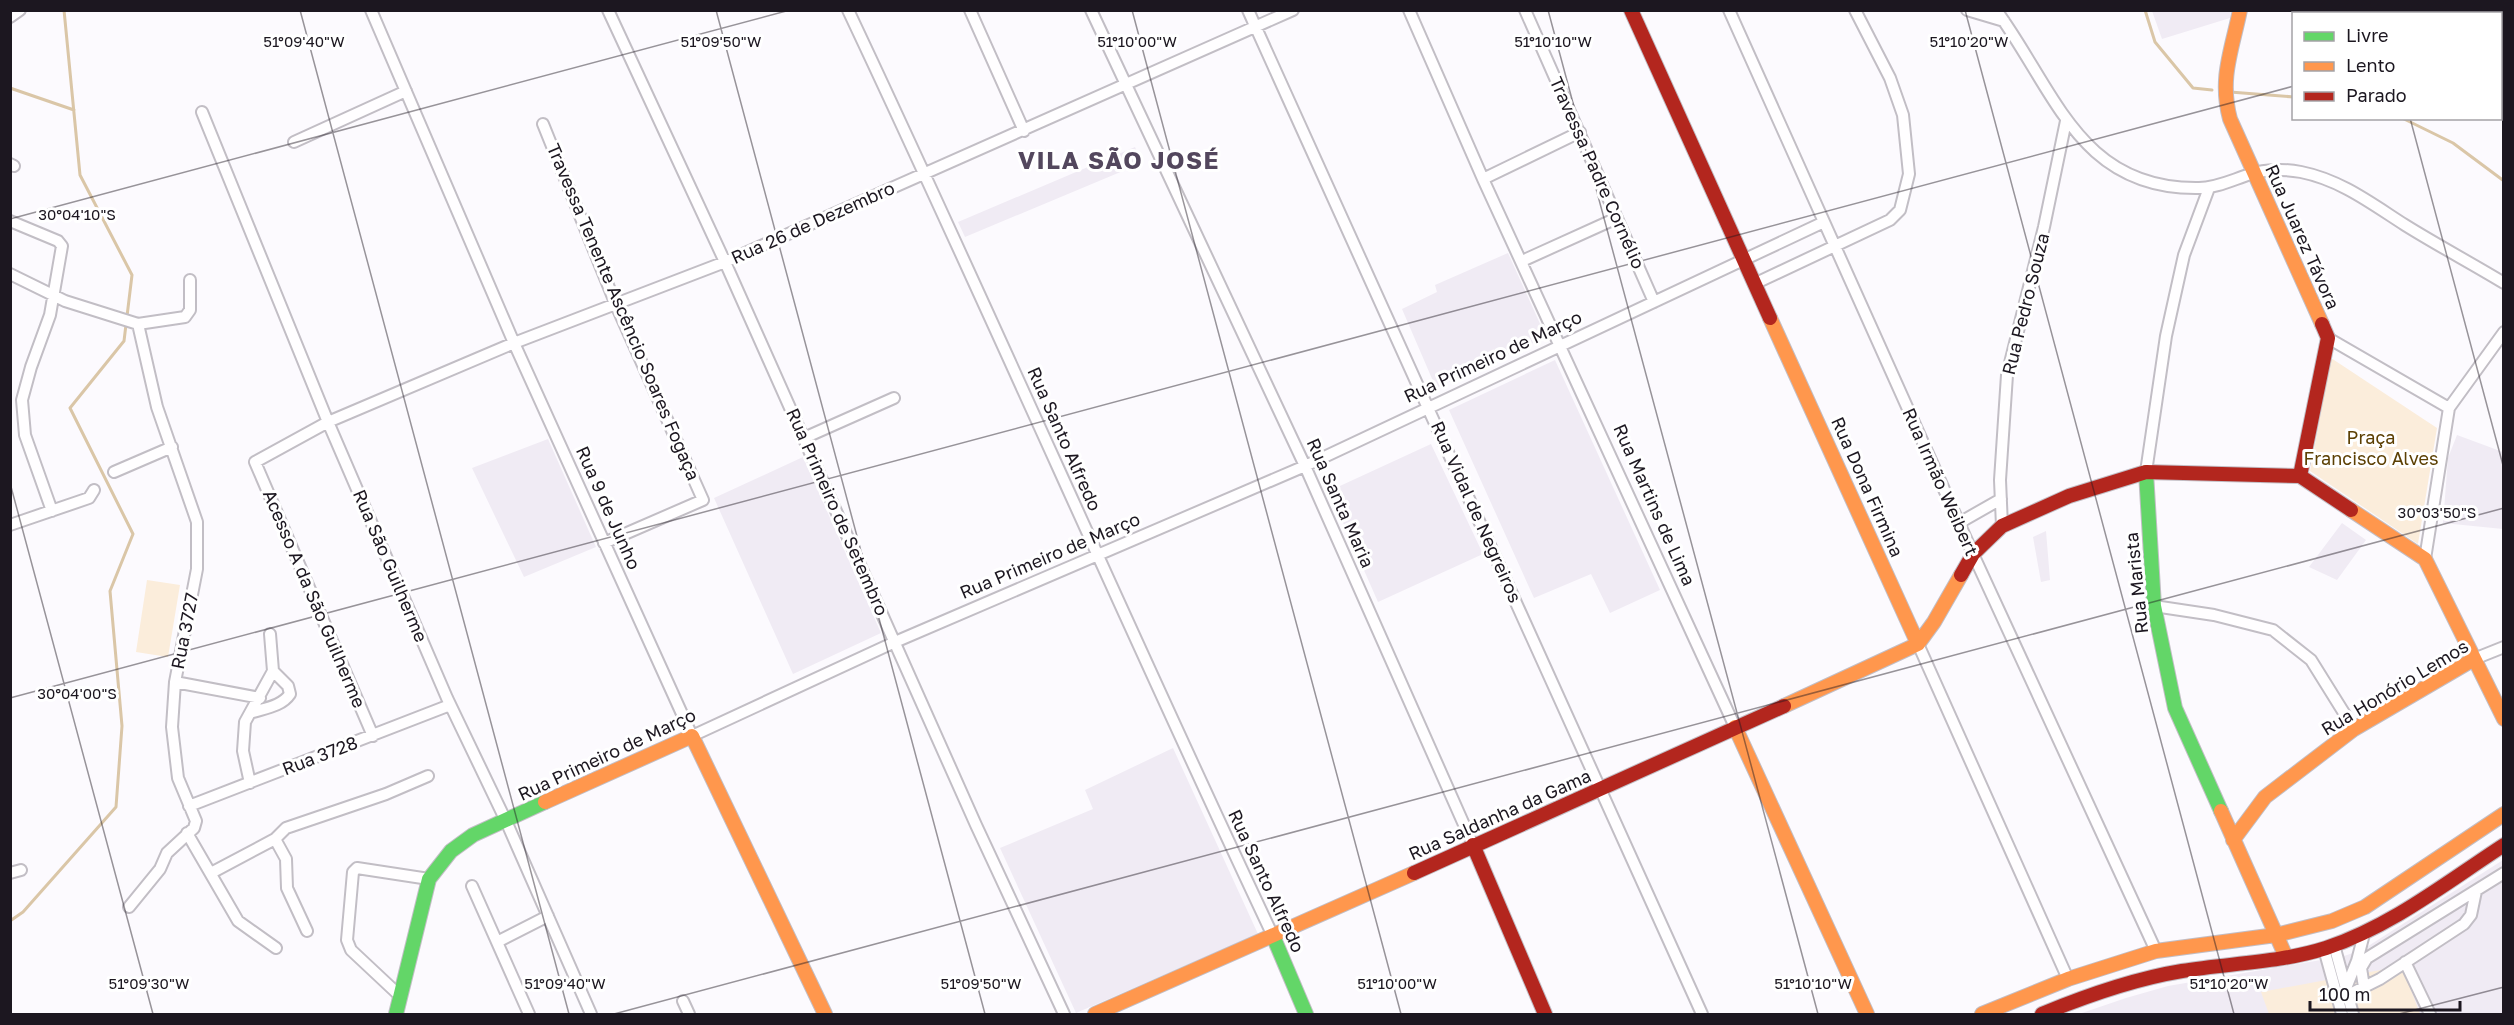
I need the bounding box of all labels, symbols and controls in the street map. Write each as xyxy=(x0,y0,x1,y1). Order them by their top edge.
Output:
legend xyxy=(2292,12,2502,120)
text: Livre xyxy=(2346,24,2388,46)
text: 51°09'40"W xyxy=(263,32,345,50)
text: 51°09'50"W xyxy=(681,32,761,50)
text: 51°10'00"W xyxy=(1097,32,1177,50)
text: 51°10'10"W xyxy=(1514,32,1592,50)
text: 51°10'20"W xyxy=(1929,32,2009,50)
text: Lento xyxy=(2346,54,2395,76)
street label: Travessa Padre Cornélio xyxy=(1546,73,1650,272)
text: Parado xyxy=(2346,84,2407,106)
street label: Travessa Tenente Ascêncio Soares Fogaça xyxy=(543,140,705,483)
district label: VILA SÃO JOSÉ xyxy=(1018,145,1220,174)
street label: Rua Juarez Távora xyxy=(2261,161,2345,312)
street label: Rua 26 de Dezembro xyxy=(727,176,898,268)
text: 30°04'10"S xyxy=(38,205,116,223)
street label: Rua Pedro Souza xyxy=(1997,231,2053,377)
street label: Rua Primeiro de Março xyxy=(1400,305,1585,407)
street label: Rua Santo Alfredo xyxy=(1023,363,1107,514)
street label: Rua Primeiro de Setembro xyxy=(782,404,894,619)
street label: Rua Irmão Weibert xyxy=(1898,404,1983,559)
street label: Rua Dona Firmina xyxy=(1827,413,1909,560)
street label: Rua Vidal de Negreiros xyxy=(1427,417,1527,606)
street label: Rua Martins de Lima xyxy=(1609,420,1701,589)
park label: Praça Francisco Alves xyxy=(2304,426,2438,469)
street label: Rua Santa Maria xyxy=(1302,434,1379,571)
street label: Rua 9 de Junho xyxy=(572,443,646,573)
street label: Acesso A da São Guilherme xyxy=(259,486,371,711)
street label: Rua São Guilherme xyxy=(349,486,433,645)
text: 30°03'50"S xyxy=(2398,503,2476,521)
street label: Rua Primeiro de Março xyxy=(956,507,1143,603)
street label: Rua Marista xyxy=(2120,531,2152,635)
street label: Rua 3727 xyxy=(166,591,202,671)
street label: Rua Honório Lemos xyxy=(2317,635,2472,740)
text: 30°04'00"S xyxy=(37,684,117,702)
street label: Rua Primeiro de Março xyxy=(514,703,699,805)
street label: Rua 3728 xyxy=(279,731,360,779)
street label: Rua Saldanha da Gama xyxy=(1405,764,1594,864)
street label: Rua Santo Alfredo xyxy=(1224,806,1310,956)
text: 51°09'30"W xyxy=(109,974,189,992)
text: 51°09'40"W xyxy=(524,974,606,992)
text: 51°09'50"W xyxy=(941,974,1021,992)
text: 51°10'00"W xyxy=(1357,974,1437,992)
text: 51°10'10"W xyxy=(1774,974,1852,992)
text: 51°10'20"W xyxy=(2189,974,2269,992)
scale bar xyxy=(2310,974,2460,1012)
text: 100 m xyxy=(2319,983,2370,1005)

